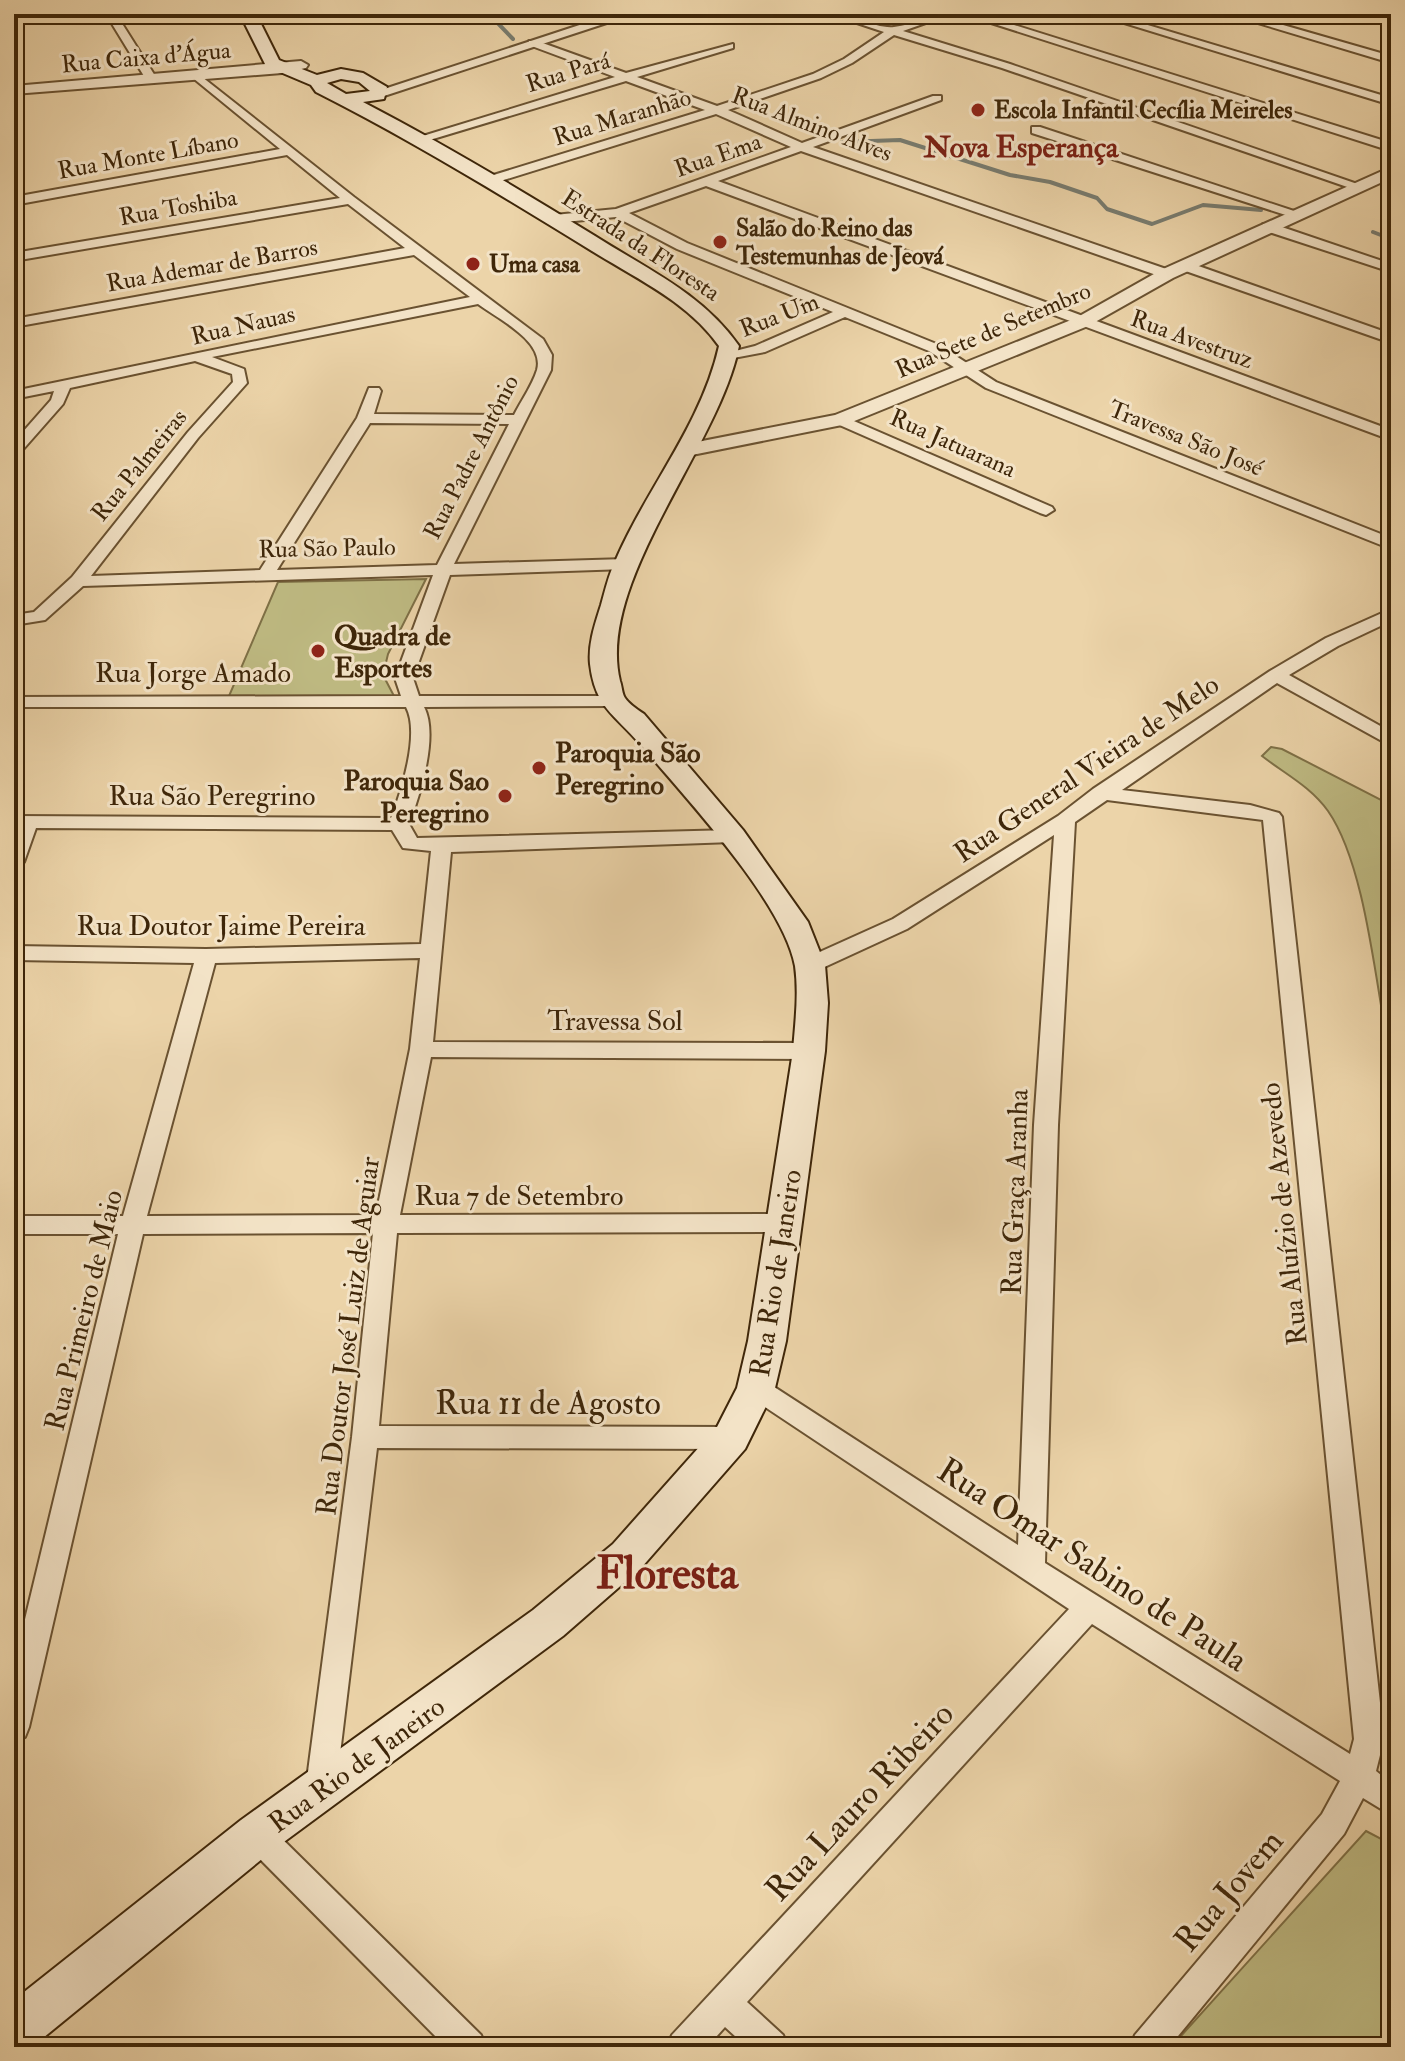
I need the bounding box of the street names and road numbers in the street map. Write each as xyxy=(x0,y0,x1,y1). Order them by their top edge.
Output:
street label: Rua Caixa d'Água xyxy=(60,34,233,80)
street label: Rua Pará xyxy=(522,45,615,100)
street label: Rua Almino Alves xyxy=(727,80,896,169)
street label: Rua Maranhão xyxy=(550,82,695,153)
street label: Rua Monte Líbano xyxy=(55,124,241,187)
street label: Rua Ema xyxy=(671,126,767,185)
street label: Rua Toshiba xyxy=(117,182,241,233)
street label: Estrada da Floresta xyxy=(556,183,727,309)
street label: Rua Ademar de Barros xyxy=(104,232,320,299)
street label: Rua Sete de Setembro xyxy=(891,275,1096,386)
street label: Rua Um xyxy=(735,286,824,345)
street label: Rua Nauas xyxy=(188,299,298,352)
street label: Rua Avestruz xyxy=(1126,303,1258,376)
street label: Rua Padre Antônio xyxy=(417,370,526,545)
street label: Travessa São José xyxy=(1104,393,1269,484)
street label: Rua Jatuarana xyxy=(885,402,1022,485)
street label: Rua Palmeiras xyxy=(85,403,194,528)
street label: Rua São Paulo xyxy=(258,532,396,565)
street label: Rua Jorge Amado xyxy=(95,656,291,691)
street label: Rua General Vieira de Melo xyxy=(948,667,1226,871)
street label: Rua São Peregrino xyxy=(108,779,316,814)
street label: Rua Doutor Jaime Pereira xyxy=(77,909,366,944)
street label: Travessa Sol xyxy=(547,1004,683,1039)
street label: Rua Aluízio de Azevedo xyxy=(1253,1081,1316,1347)
street label: Rua Graça Aranha xyxy=(994,1088,1037,1296)
street label: Rua Doutor José Luiz de Aguiar xyxy=(309,1154,388,1518)
street label: Rua Rio de Janeiro xyxy=(743,1167,810,1379)
street label: Rua 7 de Setembro xyxy=(415,1179,623,1214)
street label: Rua Primeiro de Maio xyxy=(38,1186,131,1434)
street label: Rua 11 de Agosto xyxy=(435,1382,661,1425)
street label: Rua Omar Sabino de Paula xyxy=(929,1449,1256,1682)
street label: Rua Rio de Janeiro xyxy=(262,1690,452,1841)
street label: Rua Lauro Ribeiro xyxy=(757,1693,963,1911)
street label: Rua Jovem xyxy=(1165,1821,1293,1961)

